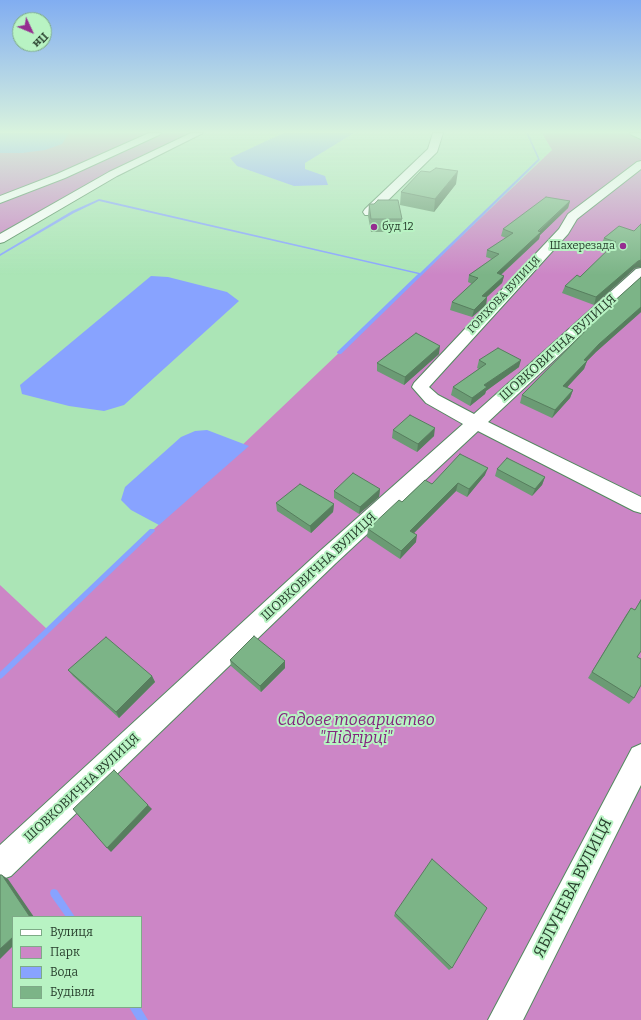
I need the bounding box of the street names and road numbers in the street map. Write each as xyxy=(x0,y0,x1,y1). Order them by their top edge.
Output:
street label: ГОРІХОВА ВУЛИЦЯ xyxy=(465,254,543,336)
street label: ШОВКОВИЧНА ВУЛИЦЯ xyxy=(496,291,620,405)
street label: ШОВКОВИЧНА ВУЛИЦЯ xyxy=(258,510,380,624)
street label: ШОВКОВИЧНА ВУЛИЦЯ xyxy=(21,731,143,845)
street label: ЯБЛУНЕВА ВУЛИЦЯ xyxy=(530,815,616,961)

